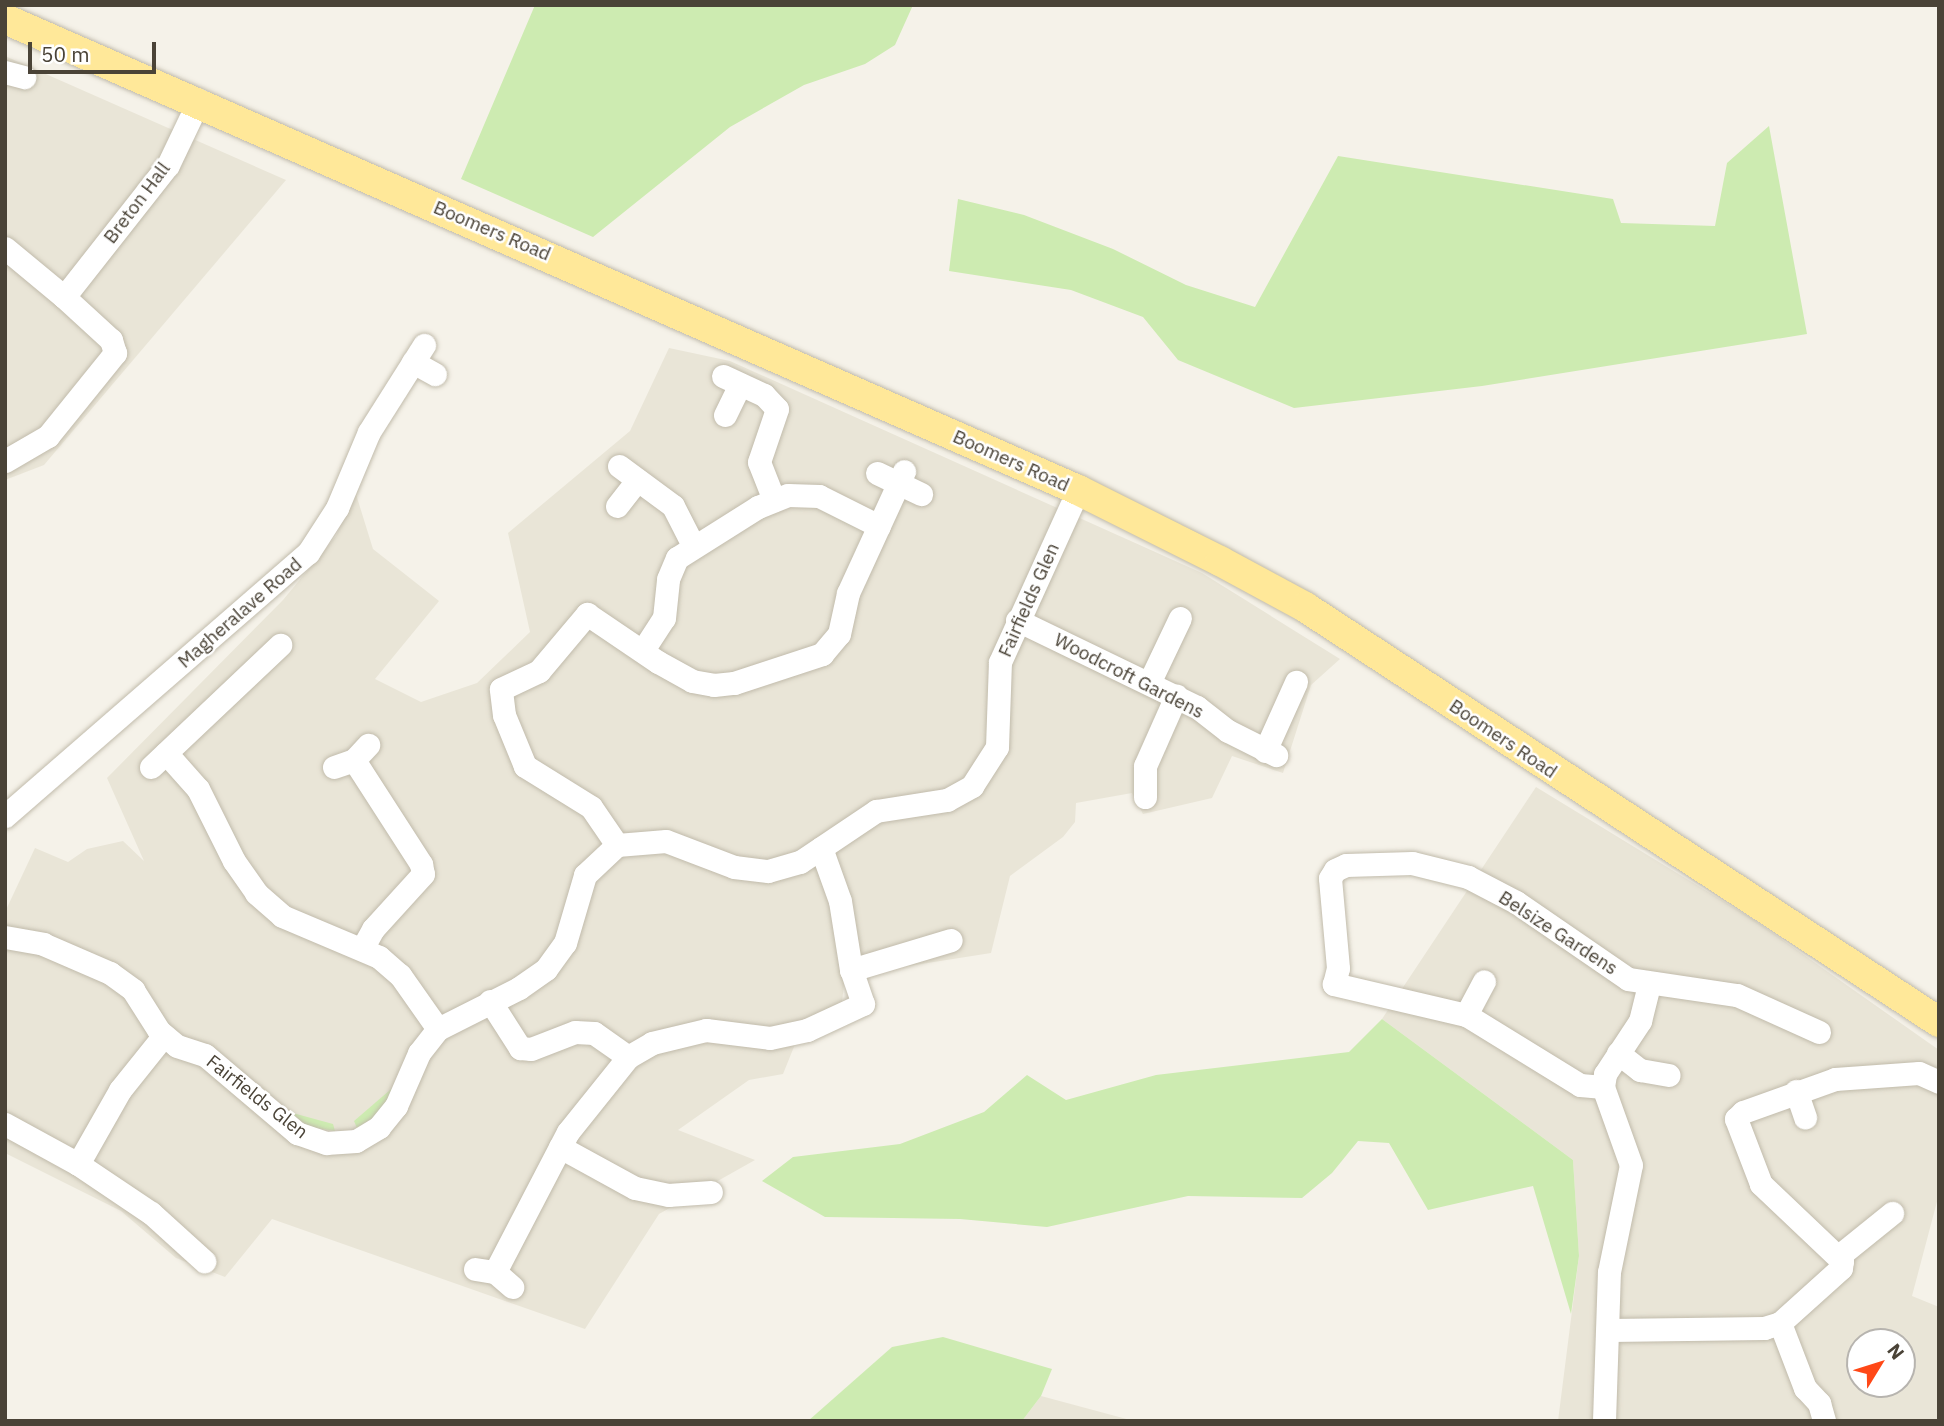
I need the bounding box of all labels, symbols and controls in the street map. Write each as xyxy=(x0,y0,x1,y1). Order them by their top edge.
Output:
scale bar xyxy=(32,28,159,72)
text: 50 m xyxy=(41,40,90,68)
street label: Breton Hall xyxy=(99,158,175,248)
street label: Boomers Road xyxy=(430,196,554,266)
street label: Boomers Road xyxy=(949,425,1073,497)
street label: Fairfields Glen xyxy=(994,539,1064,661)
street label: Magheralave Road xyxy=(173,553,307,673)
street label: Woodcroft Gardens xyxy=(1050,628,1208,724)
street label: Boomers Road xyxy=(1445,695,1561,783)
street label: Belsize Gardens xyxy=(1494,886,1622,980)
street label: Fairfields Glen xyxy=(202,1050,312,1144)
north arrow xyxy=(1846,1328,1916,1398)
text: N xyxy=(1882,1338,1910,1364)

